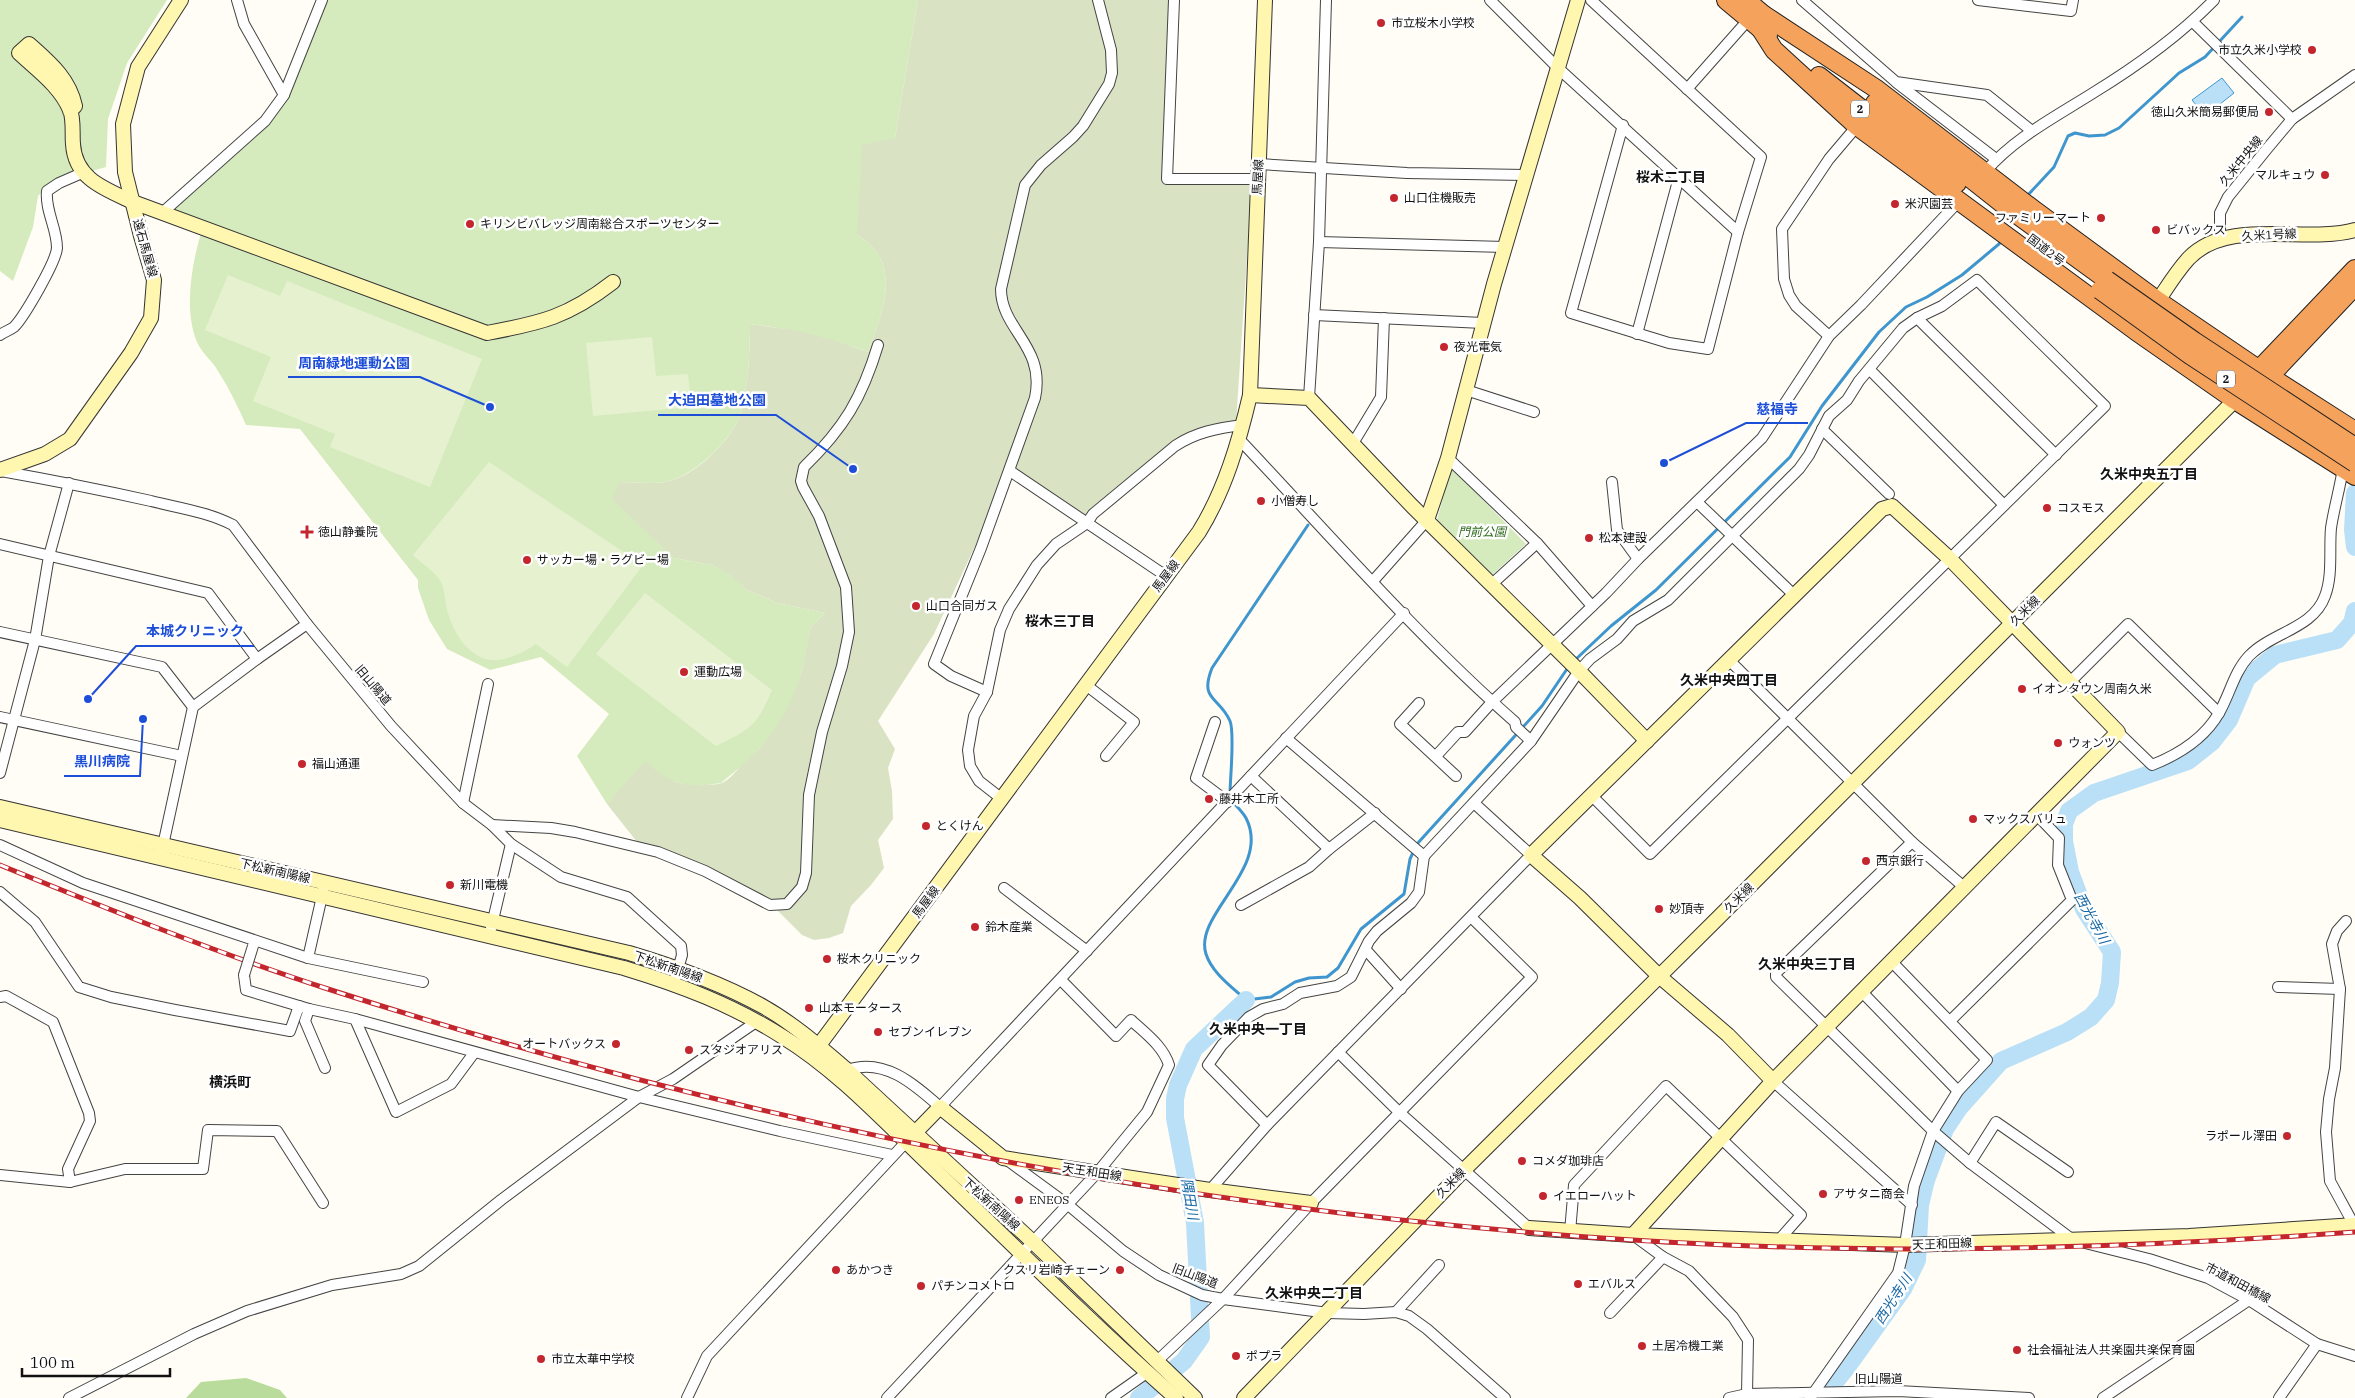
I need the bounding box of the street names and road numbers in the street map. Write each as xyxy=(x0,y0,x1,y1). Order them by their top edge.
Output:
road number: 2 xyxy=(1851,100,1869,118)
street label: 久米中央線 xyxy=(2216,133,2265,189)
street label: 馬屋線 xyxy=(1249,159,1266,195)
street label: 遠石馬屋線 xyxy=(130,217,161,279)
street label: 久米1号線 xyxy=(2241,226,2297,243)
street label: 国道2号 xyxy=(2025,231,2068,269)
road number: 2 xyxy=(2217,370,2235,388)
street label: 馬屋線 xyxy=(1149,557,1182,595)
street label: 久米線 xyxy=(2007,593,2043,629)
street label: 旧山陽道 xyxy=(352,661,395,708)
street label: 下松新南陽線 xyxy=(238,855,312,886)
street label: 久米線 xyxy=(1721,880,1757,916)
street label: 馬屋線 xyxy=(909,883,942,921)
street label: 下松新南陽線 xyxy=(632,948,705,985)
street label: 天王和田線 xyxy=(1061,1159,1123,1184)
street label: 久米線 xyxy=(1433,1164,1469,1201)
street label: 下松新南陽線 xyxy=(960,1174,1023,1233)
street label: 天王和田線 xyxy=(1912,1235,1972,1252)
street label: 市道和田橋線 xyxy=(2203,1259,2274,1306)
street label: 旧山陽道 xyxy=(1170,1260,1220,1291)
street label: 旧山陽道 xyxy=(1855,1371,1903,1386)

